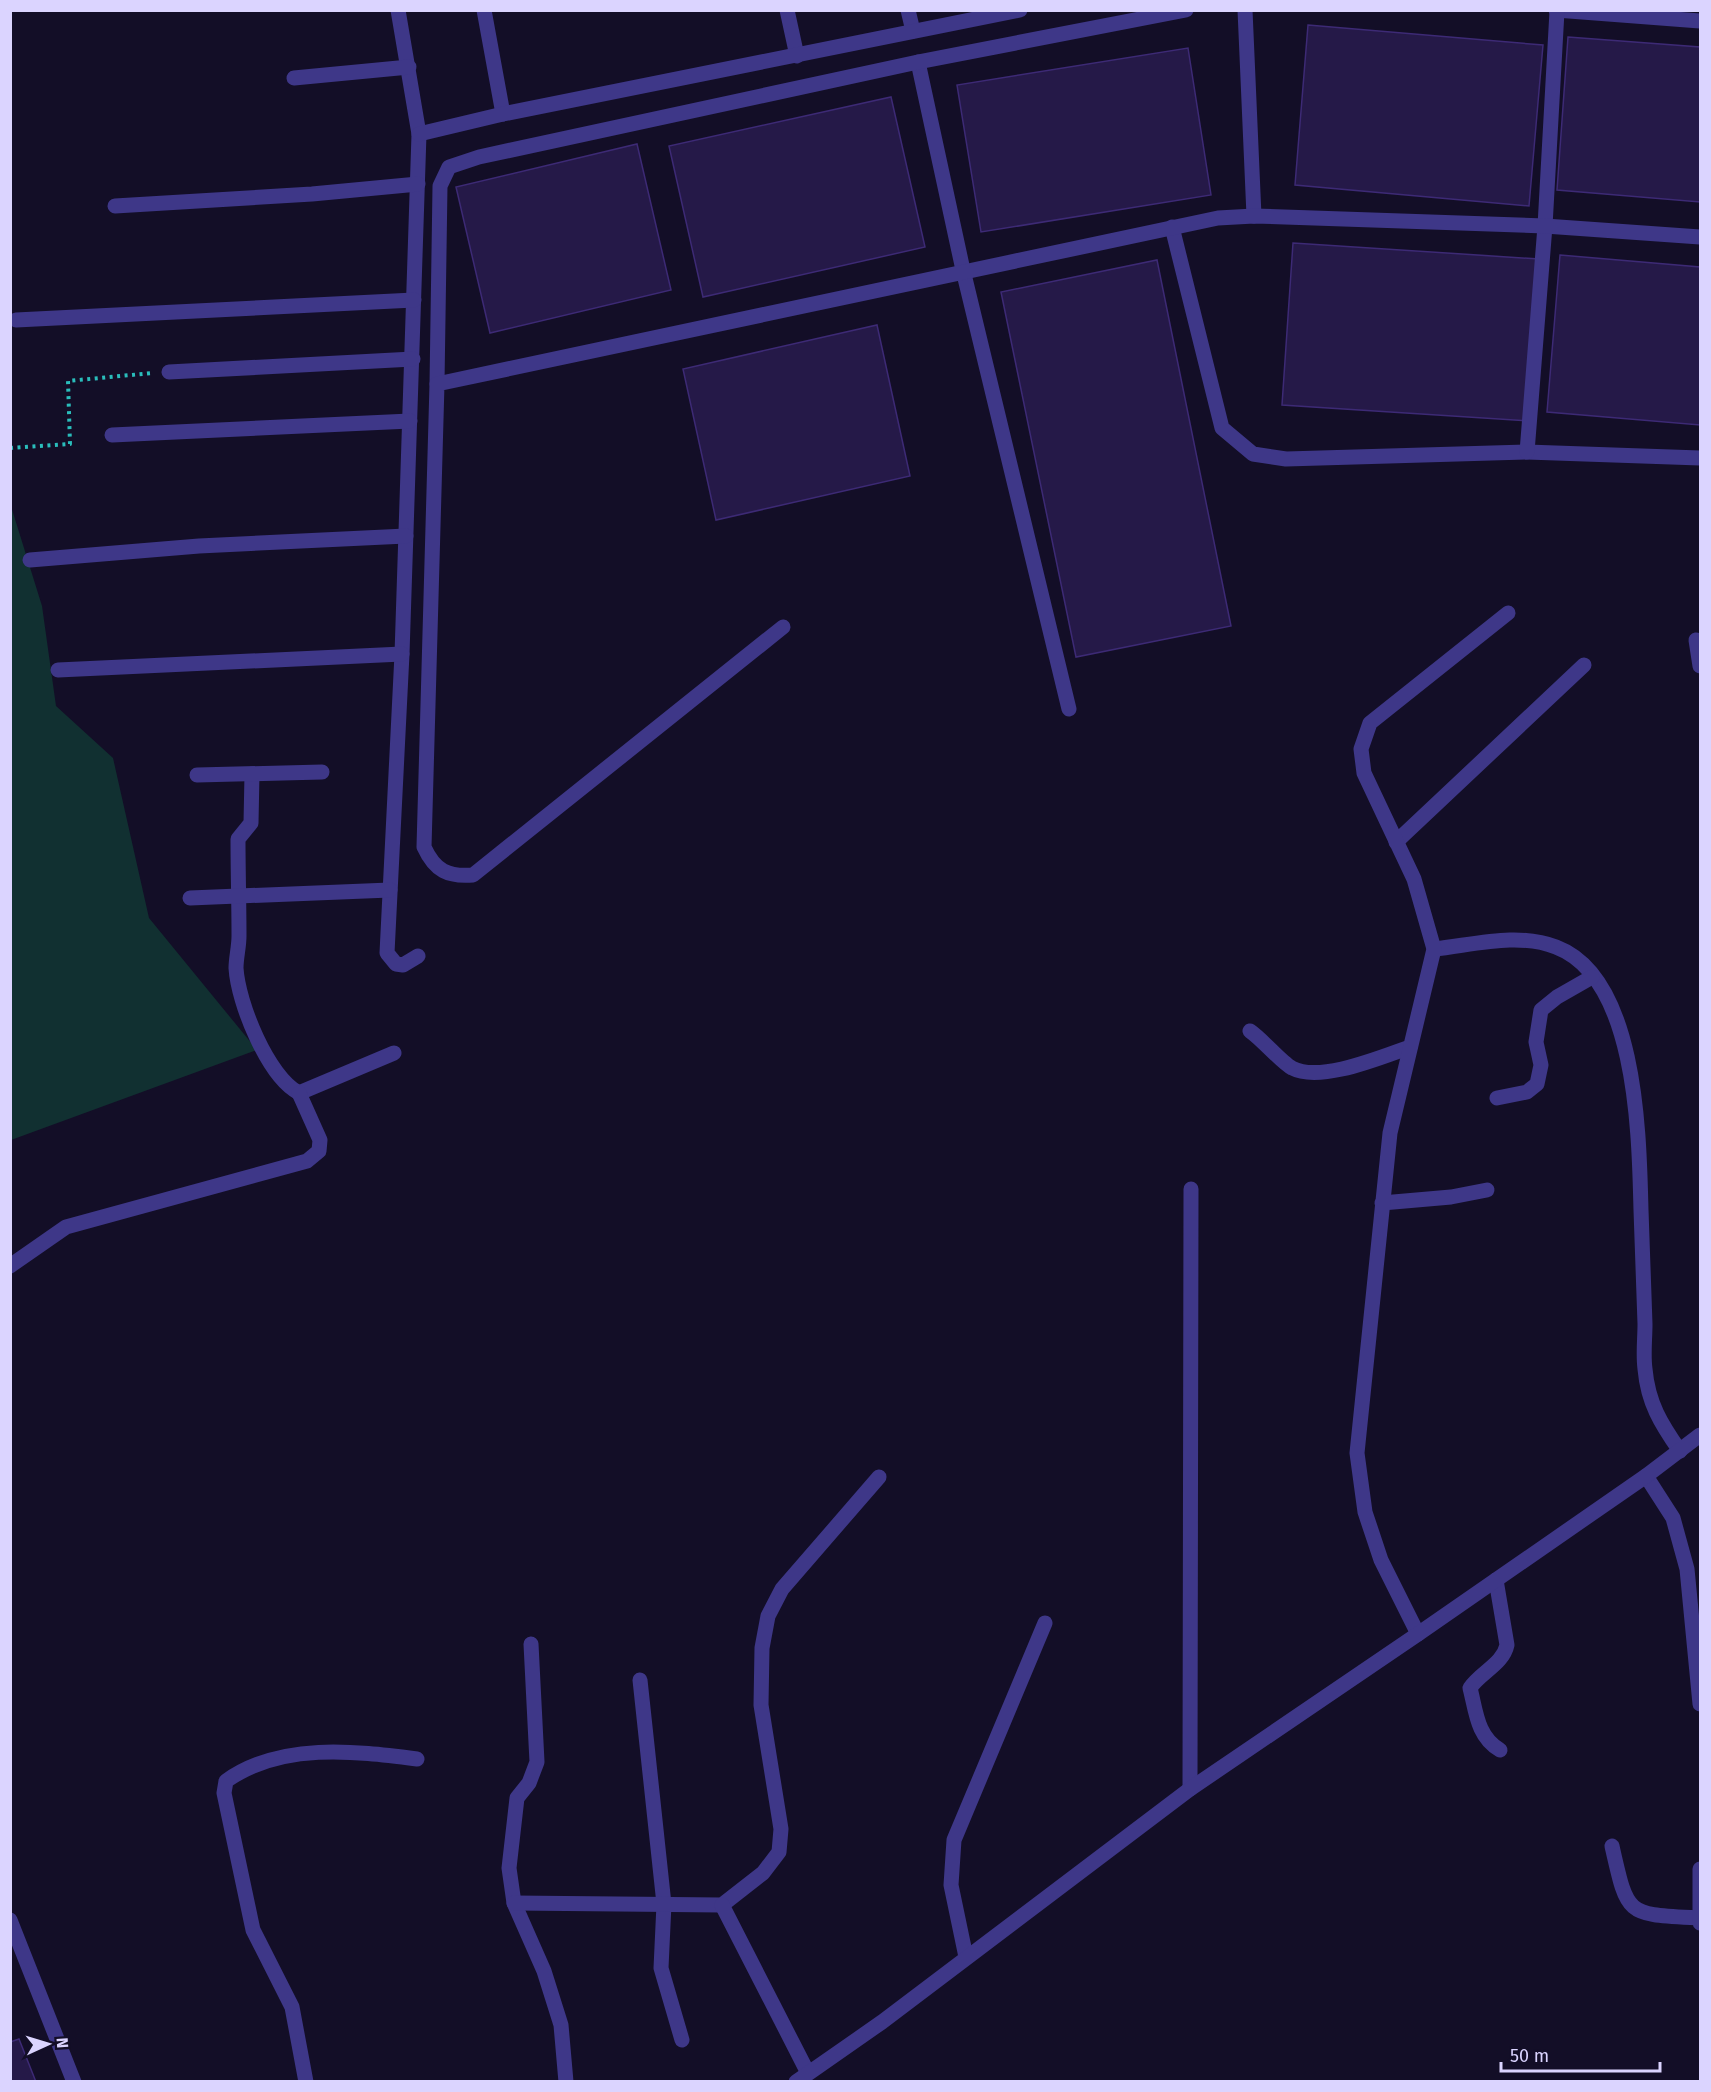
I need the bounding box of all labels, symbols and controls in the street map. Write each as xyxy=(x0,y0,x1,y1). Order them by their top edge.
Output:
north arrow xyxy=(18,2014,78,2074)
scale bar xyxy=(1501,2035,1660,2073)
text: N xyxy=(53,2037,72,2049)
text: 50 m xyxy=(1510,2045,1549,2067)

